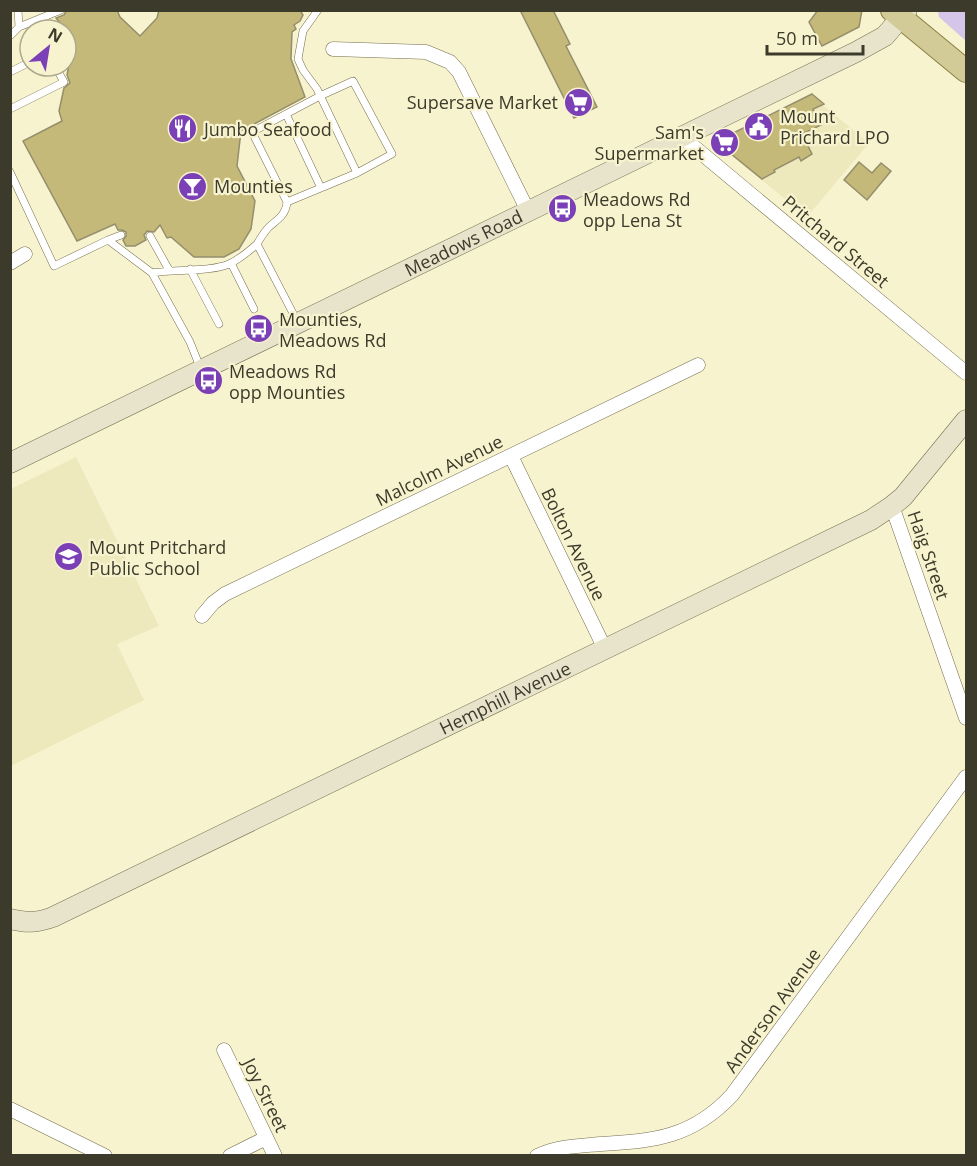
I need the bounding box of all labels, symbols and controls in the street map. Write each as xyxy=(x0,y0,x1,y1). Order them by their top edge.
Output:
north arrow xyxy=(18,18,78,78)
scale bar xyxy=(767,18,863,56)
text: N xyxy=(44,22,67,48)
text: 50 m xyxy=(776,26,818,50)
supermarket icon: Supersave Market xyxy=(563,86,595,118)
place label: Supersave Market xyxy=(407,90,558,114)
place label: Mount Prichard LPO xyxy=(780,104,890,149)
public building icon: Mount Prichard LPO xyxy=(743,110,775,142)
restaurant icon: Jumbo Seafood xyxy=(167,113,199,145)
place label: Jumbo Seafood xyxy=(202,117,332,141)
place label: Sam's Supermarket xyxy=(595,120,704,165)
supermarket icon: Sam's Supermarket xyxy=(709,126,741,158)
bar icon: Mounties xyxy=(177,170,209,202)
place label: Mounties xyxy=(214,174,293,198)
place label: Meadows Rd opp Lena St xyxy=(583,187,690,232)
street label: Pritchard Street xyxy=(778,189,894,293)
bus stop icon: Meadows Rd opp Lena St xyxy=(546,193,578,225)
street label: Meadows Road xyxy=(400,204,526,282)
place label: Mounties, Meadows Rd xyxy=(279,307,386,352)
bus stop icon: Mounties, Meadows Rd xyxy=(242,313,274,345)
place label: Meadows Rd opp Mounties xyxy=(229,359,345,404)
bus stop icon: Meadows Rd opp Mounties xyxy=(192,365,224,397)
street label: Malcolm Avenue xyxy=(371,429,507,511)
street label: Bolton Avenue xyxy=(536,484,612,604)
street label: Haig Street xyxy=(903,507,955,603)
place label: Mount Pritchard Public School xyxy=(89,535,226,580)
school or university icon: Mount Pritchard Public School xyxy=(52,541,84,573)
street label: Hemphill Avenue xyxy=(435,656,574,740)
street label: Anderson Avenue xyxy=(719,943,825,1077)
street label: Joy Street xyxy=(237,1052,294,1136)

